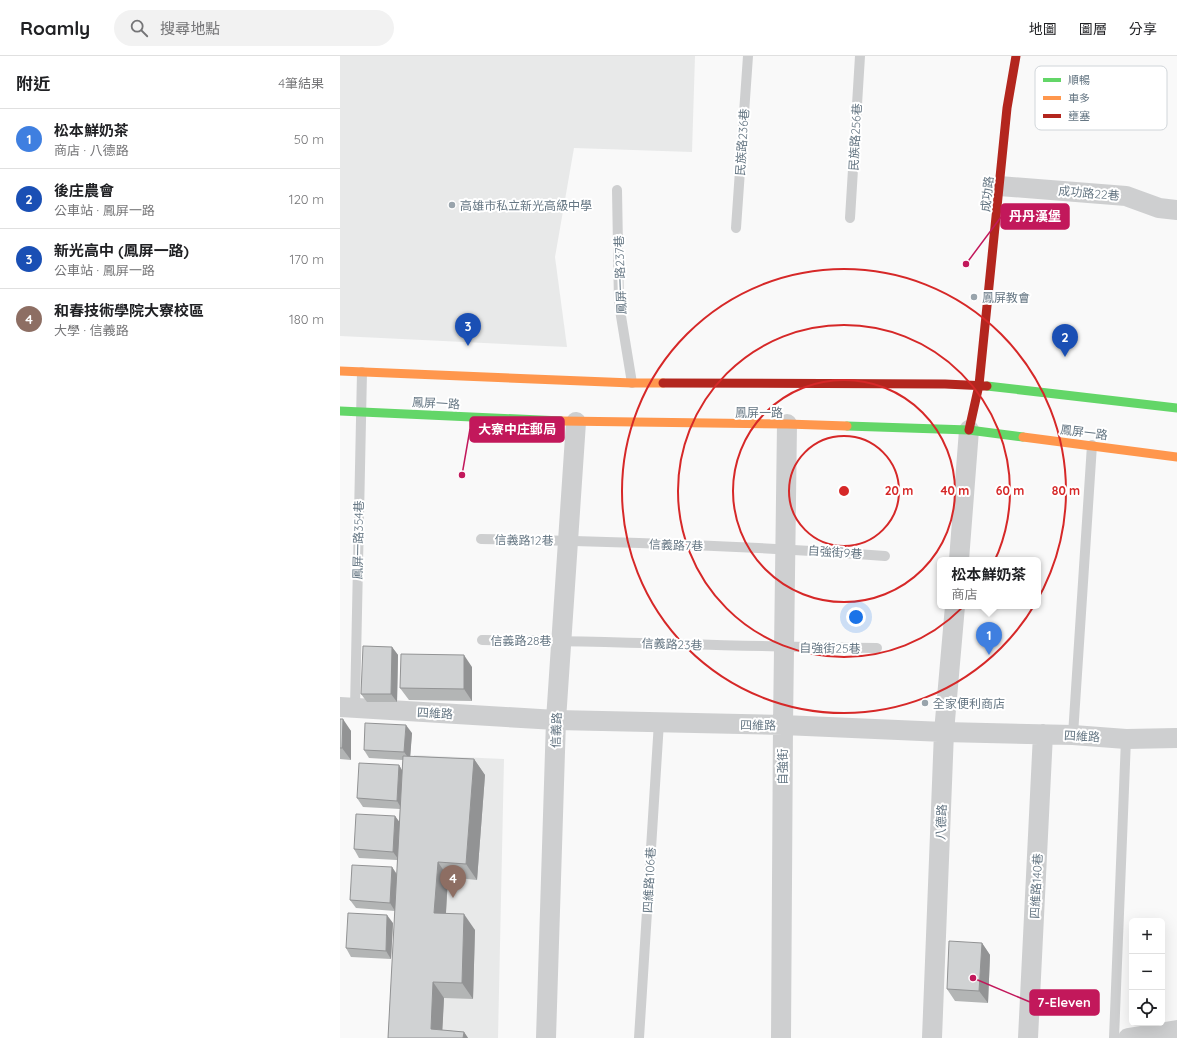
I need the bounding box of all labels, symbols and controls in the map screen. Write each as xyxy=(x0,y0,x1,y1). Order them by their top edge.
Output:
search box xyxy=(114,10,394,46)
text: Roamly xyxy=(20,16,90,40)
icon: search xyxy=(128,17,150,39)
text: 搜尋地點 xyxy=(160,19,220,38)
text: 地圖 xyxy=(1029,20,1057,38)
text: 圖層 xyxy=(1079,20,1107,38)
text: 分享 xyxy=(1129,20,1157,38)
legend xyxy=(1035,66,1167,130)
text: 附近 xyxy=(16,73,50,94)
text: 順暢 xyxy=(1068,73,1090,87)
text: 4筆結果 xyxy=(278,75,324,91)
text: 車多 xyxy=(1068,91,1090,105)
street label: 民族路256巷 xyxy=(846,103,864,171)
street label: 民族路236巷 xyxy=(732,108,752,176)
text: 壅塞 xyxy=(1068,109,1090,123)
text: 松本鮮奶茶 xyxy=(54,121,129,140)
text: 1 xyxy=(26,131,32,147)
text: 50 m xyxy=(294,131,324,147)
text: 商店 · 八德路 xyxy=(54,142,129,158)
street label: 成功路 xyxy=(978,175,996,213)
text: 後庄農會 xyxy=(54,181,114,200)
street label: 成功路22巷 xyxy=(1058,183,1120,203)
text: 2 xyxy=(25,191,33,207)
text: 120 m xyxy=(289,191,324,207)
place label: 高雄市私立新光高級中學 xyxy=(460,198,592,213)
marker: 高雄市私立新光高級中學 xyxy=(447,200,457,210)
text: 公車站 · 鳳屏一路 xyxy=(54,202,155,218)
callout: 丹丹漢堡 xyxy=(1001,204,1069,229)
text: 丹丹漢堡 xyxy=(1009,208,1061,224)
street label: 鳳屏一路237巷 xyxy=(611,235,629,315)
text: 新光高中 (鳳屏一路) xyxy=(54,241,189,260)
text: 3 xyxy=(26,251,32,267)
text: 170 m xyxy=(289,251,324,267)
text: 公車站 · 鳳屏一路 xyxy=(54,262,155,278)
place label: 鳳屏教會 xyxy=(982,290,1030,305)
marker: 鳳屏教會 xyxy=(969,292,979,302)
text: 和春技術學院大寮校區 xyxy=(54,301,204,320)
text: 4 xyxy=(25,311,33,327)
text: 180 m xyxy=(289,311,324,327)
pin: 3 xyxy=(455,313,481,346)
text: 大學 · 信義路 xyxy=(54,322,129,338)
pin: 2 xyxy=(1052,324,1078,357)
street label: 鳳屏一路 xyxy=(412,394,460,412)
street label: 鳳屏一路 xyxy=(735,405,783,420)
callout: 大寮中庄郵局 xyxy=(470,417,564,442)
text: 大寮中庄郵局 xyxy=(478,421,556,437)
street label: 鳳屏一路 xyxy=(1059,422,1109,442)
text: 20 m xyxy=(885,483,913,498)
text: 40 m xyxy=(941,483,969,498)
text: 60 m xyxy=(996,483,1024,498)
text: 80 m xyxy=(1052,483,1080,498)
centre of rings xyxy=(837,484,851,498)
street label: 鳳屏一路354巷 xyxy=(350,500,366,580)
street label: 信義路12巷 xyxy=(494,532,554,548)
street label: 信義路7巷 xyxy=(649,537,703,553)
street label: 自強街9巷 xyxy=(807,543,863,561)
popup xyxy=(937,557,1041,609)
text: 松本鮮奶茶 xyxy=(951,565,1027,584)
text: 商店 xyxy=(951,586,978,602)
your location xyxy=(846,607,866,627)
pin: 1 xyxy=(976,622,1002,655)
street label: 信義路28巷 xyxy=(490,633,552,648)
street label: 信義路23巷 xyxy=(641,635,703,653)
street label: 自強街25巷 xyxy=(799,640,861,656)
place label: 全家便利商店 xyxy=(933,696,1005,711)
marker: 全家便利商店 xyxy=(920,698,930,708)
street label: 四維路 xyxy=(417,705,453,721)
street label: 信義路 xyxy=(548,712,564,748)
street label: 四維路 xyxy=(740,717,776,733)
street label: 四維路 xyxy=(1064,728,1100,744)
street label: 自強街 xyxy=(775,749,790,785)
street label: 八德路 xyxy=(933,804,949,840)
street label: 四維路106巷 xyxy=(640,847,658,913)
street label: 四維路140巷 xyxy=(1027,853,1045,919)
pin: 4 xyxy=(440,865,466,898)
map controls xyxy=(1129,918,1165,1026)
button: + xyxy=(1129,918,1165,954)
button: − xyxy=(1129,954,1165,990)
callout: 7-Eleven xyxy=(1030,990,1099,1015)
button: locate xyxy=(1129,990,1165,1026)
text: 7-Eleven xyxy=(1037,994,1091,1010)

